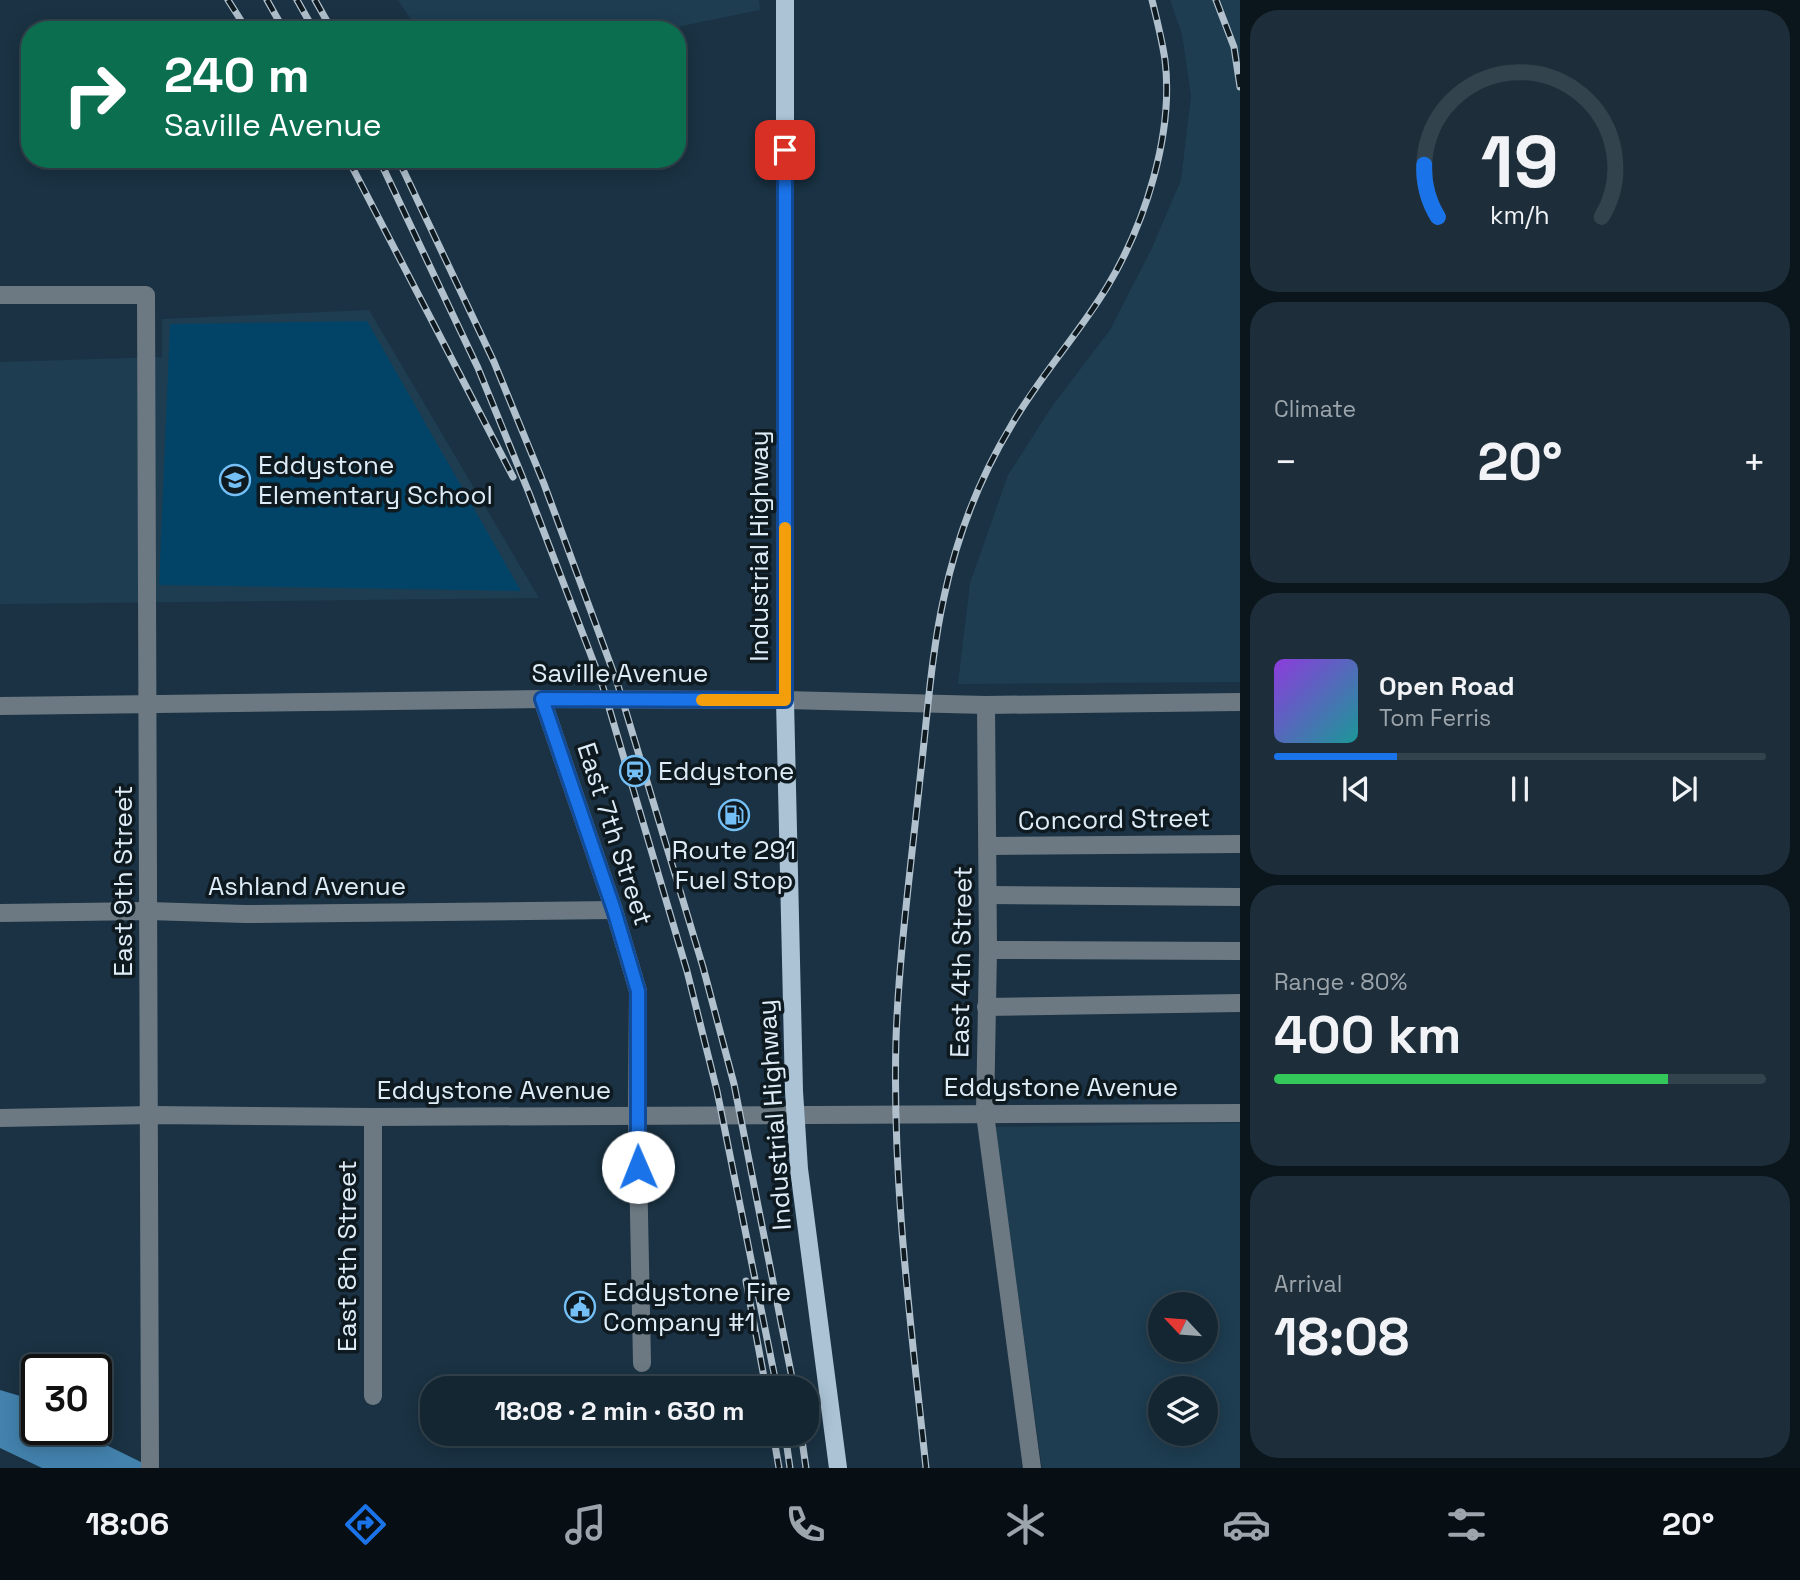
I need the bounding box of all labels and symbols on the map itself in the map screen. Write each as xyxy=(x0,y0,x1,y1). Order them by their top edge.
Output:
pin xyxy=(755,120,815,180)
street label: Industrial Highway xyxy=(742,430,776,662)
place label: Eddystone Elementary School xyxy=(258,448,493,512)
school or university icon: Eddystone Elementary School xyxy=(218,463,252,497)
street label: Saville Avenue xyxy=(532,656,708,690)
street label: East 7th Street xyxy=(569,738,661,930)
station icon: Eddystone xyxy=(618,754,652,788)
place label: Eddystone xyxy=(658,754,794,788)
street label: East 9th Street xyxy=(106,785,140,977)
fuel station icon: Route 291 Fuel Stop xyxy=(717,798,751,832)
street label: Concord Street xyxy=(1017,800,1211,838)
place label: Route 291 Fuel Stop xyxy=(672,833,796,897)
street label: East 4th Street xyxy=(942,866,980,1058)
street label: Ashland Avenue xyxy=(208,869,406,903)
street label: Industrial Highway xyxy=(749,998,799,1232)
street label: Eddystone Avenue xyxy=(944,1070,1178,1104)
street label: Eddystone Avenue xyxy=(377,1073,611,1107)
position arrow xyxy=(601,1130,675,1204)
street label: East 8th Street xyxy=(330,1160,364,1352)
place label: Eddystone Fire Company #1 xyxy=(603,1275,791,1339)
public building icon: Eddystone Fire Company #1 xyxy=(563,1290,597,1324)
north arrow xyxy=(1148,1292,1218,1362)
speed limit sign: 30 xyxy=(21,1354,112,1445)

